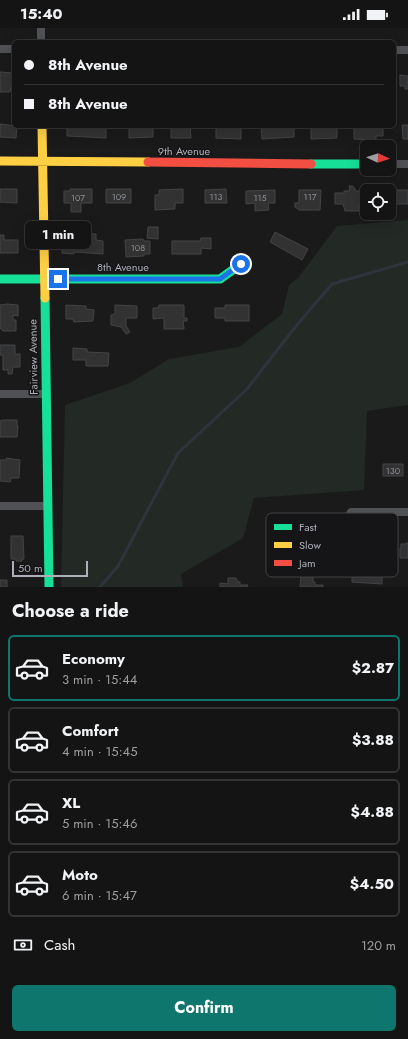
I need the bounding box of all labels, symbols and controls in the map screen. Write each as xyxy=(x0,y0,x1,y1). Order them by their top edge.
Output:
text: 15:40 xyxy=(20,3,63,25)
text: 8th Avenue xyxy=(48,54,128,76)
text: 8th Avenue xyxy=(48,93,128,115)
north arrow xyxy=(360,140,396,176)
map controls xyxy=(360,140,396,220)
street label: 9th Avenue xyxy=(158,143,210,159)
button: locate xyxy=(360,184,396,220)
house number: 109 xyxy=(112,190,126,203)
house number: 113 xyxy=(209,190,223,203)
house number: 117 xyxy=(304,190,317,203)
house number: 107 xyxy=(71,191,85,204)
house number: 115 xyxy=(253,191,267,204)
callout: 1 min xyxy=(25,221,91,249)
text: 1 min xyxy=(42,225,74,244)
house number: 108 xyxy=(131,241,145,254)
route start xyxy=(232,255,250,273)
street label: 8th Avenue xyxy=(97,259,149,275)
route end xyxy=(49,270,67,288)
street label: Fairview Avenue xyxy=(24,319,42,395)
house number: 130 xyxy=(386,464,401,477)
legend xyxy=(266,513,398,577)
text: Fast xyxy=(299,519,317,535)
text: Slow xyxy=(299,537,321,553)
text: Jam xyxy=(297,555,316,571)
scale bar xyxy=(12,559,88,578)
text: 50 m xyxy=(18,560,43,576)
text: Choose a ride xyxy=(12,598,129,624)
text: Economy xyxy=(62,648,125,670)
icon: car xyxy=(14,650,50,686)
text: $2.87 xyxy=(352,657,394,679)
text: 3 min · 15:44 xyxy=(62,670,137,689)
text: Comfort xyxy=(62,720,119,742)
icon: car xyxy=(14,722,50,758)
text: $3.88 xyxy=(352,729,394,751)
text: 4 min · 15:45 xyxy=(62,742,138,761)
text: XL xyxy=(62,792,80,814)
icon: car xyxy=(14,794,50,830)
text: $4.88 xyxy=(351,801,394,823)
text: 5 min · 15:46 xyxy=(62,814,137,833)
text: Moto xyxy=(62,864,98,886)
icon: car xyxy=(14,866,50,902)
text: $4.50 xyxy=(350,873,394,895)
text: 6 min · 15:47 xyxy=(62,886,137,905)
icon: cash xyxy=(12,934,34,956)
text: Cash xyxy=(44,934,75,956)
text: 120 m xyxy=(361,936,396,955)
button: Confirm xyxy=(12,985,396,1031)

